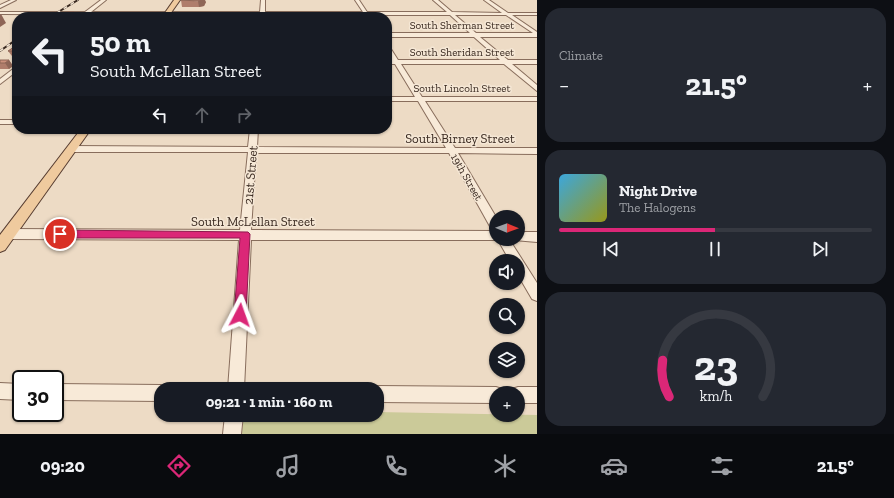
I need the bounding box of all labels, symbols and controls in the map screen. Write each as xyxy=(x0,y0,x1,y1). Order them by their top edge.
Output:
street label: South Sherman Street xyxy=(410,19,515,32)
text: 50 m xyxy=(90,26,151,59)
icon: left xyxy=(24,28,76,80)
street label: South Sheridan Street xyxy=(410,46,515,59)
text: Climate xyxy=(559,48,603,63)
text: South McLellan Street xyxy=(90,60,262,82)
text: 21.5° xyxy=(685,67,747,103)
text: − xyxy=(559,72,569,99)
text: + xyxy=(863,72,872,99)
street label: South Lincoln Street xyxy=(413,82,511,95)
icon: left xyxy=(149,104,171,126)
icon: ahead xyxy=(191,104,213,126)
icon: right xyxy=(233,104,255,126)
street label: South Birney Street xyxy=(405,131,515,146)
street label: 21st Street xyxy=(240,145,261,205)
street label: 19th Street xyxy=(448,152,486,204)
text: Night Drive xyxy=(619,182,697,200)
text: The Halogens xyxy=(619,200,696,215)
north arrow xyxy=(489,210,525,246)
map controls xyxy=(489,210,525,422)
street label: South McLellan Street xyxy=(191,214,315,229)
pin xyxy=(43,217,77,251)
icon: arrive xyxy=(49,223,71,245)
icon: previous xyxy=(600,238,622,260)
icon: pause xyxy=(704,238,726,260)
icon: next xyxy=(809,238,831,260)
button: sound xyxy=(489,254,525,290)
position arrow xyxy=(219,294,261,336)
button: search xyxy=(489,298,525,334)
text: 23 xyxy=(693,341,738,391)
button: layers xyxy=(489,342,525,378)
speed limit sign: 30 xyxy=(12,370,64,422)
button: + xyxy=(489,386,525,422)
text: km/h xyxy=(699,388,732,405)
text: 09:21 · 1 min · 160 m xyxy=(206,393,332,411)
icon: directions xyxy=(165,452,193,480)
icon: music xyxy=(274,452,302,480)
icon: phone xyxy=(382,452,410,480)
icon: climate xyxy=(491,452,519,480)
icon: car xyxy=(600,452,628,480)
icon: filters xyxy=(708,452,736,480)
text: 09:20 xyxy=(40,455,85,477)
text: 21.5° xyxy=(817,455,854,477)

